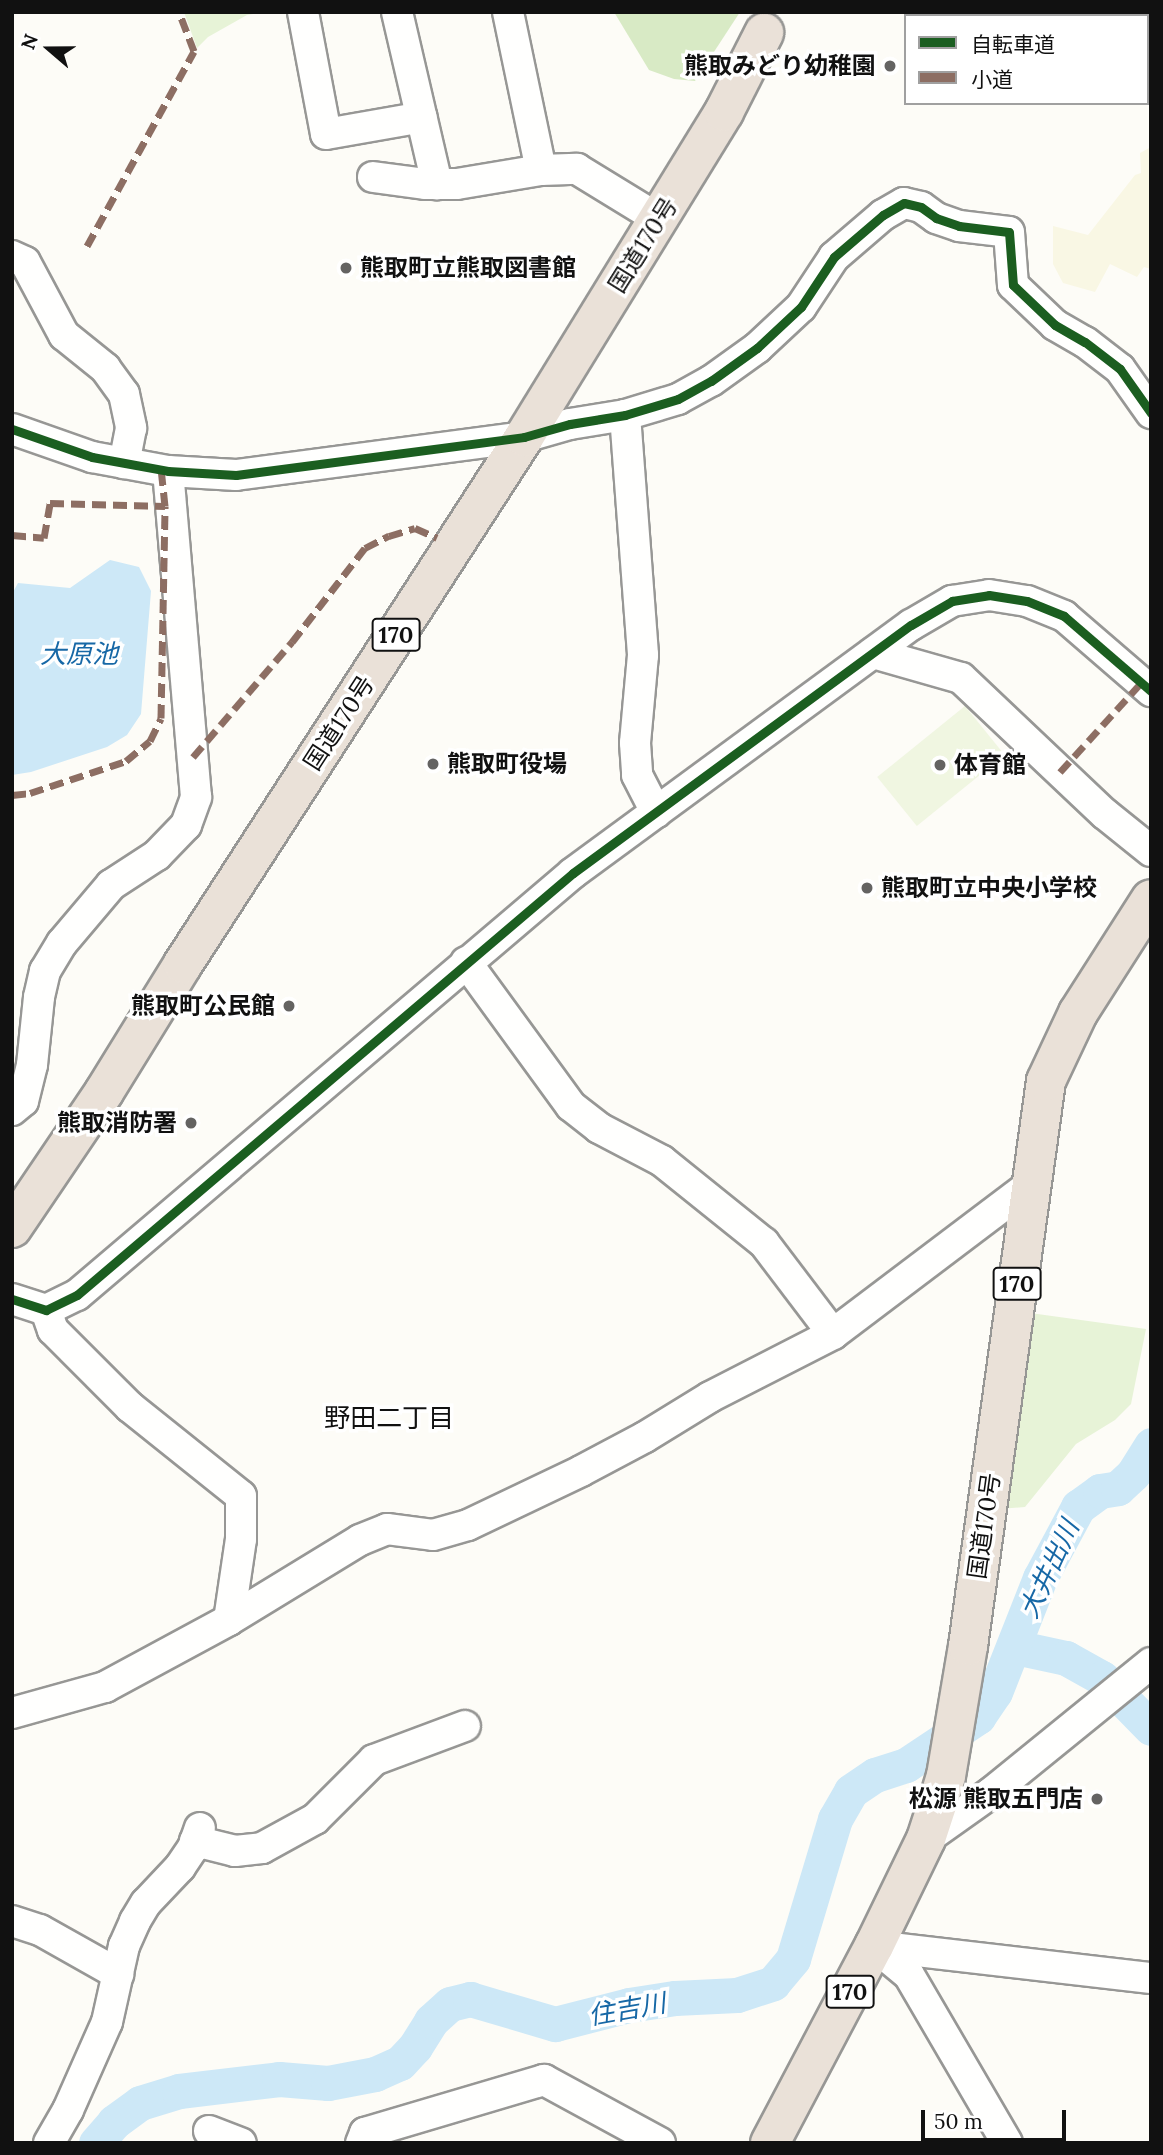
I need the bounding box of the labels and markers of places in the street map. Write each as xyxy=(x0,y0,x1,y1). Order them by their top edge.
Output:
place label: 熊取みどり幼稚園 xyxy=(684,52,876,80)
marker: 熊取みどり幼稚園 xyxy=(882,58,898,74)
place label: 熊取町立熊取図書館 xyxy=(360,254,576,282)
marker: 熊取町立熊取図書館 xyxy=(338,260,354,276)
place label: 熊取町役場 xyxy=(447,750,567,778)
place label: 体育館 xyxy=(954,751,1026,779)
marker: 熊取町役場 xyxy=(425,756,441,772)
marker: 体育館 xyxy=(932,757,948,773)
place label: 熊取町立中央小学校 xyxy=(881,874,1097,902)
marker: 熊取町立中央小学校 xyxy=(859,880,875,896)
place label: 熊取町公民館 xyxy=(131,992,275,1020)
marker: 熊取町公民館 xyxy=(281,998,297,1014)
place label: 熊取消防署 xyxy=(57,1109,177,1137)
marker: 熊取消防署 xyxy=(183,1115,199,1131)
place label: 松源 熊取五門店 xyxy=(909,1785,1083,1813)
marker: 松源 熊取五門店 xyxy=(1089,1791,1105,1807)

